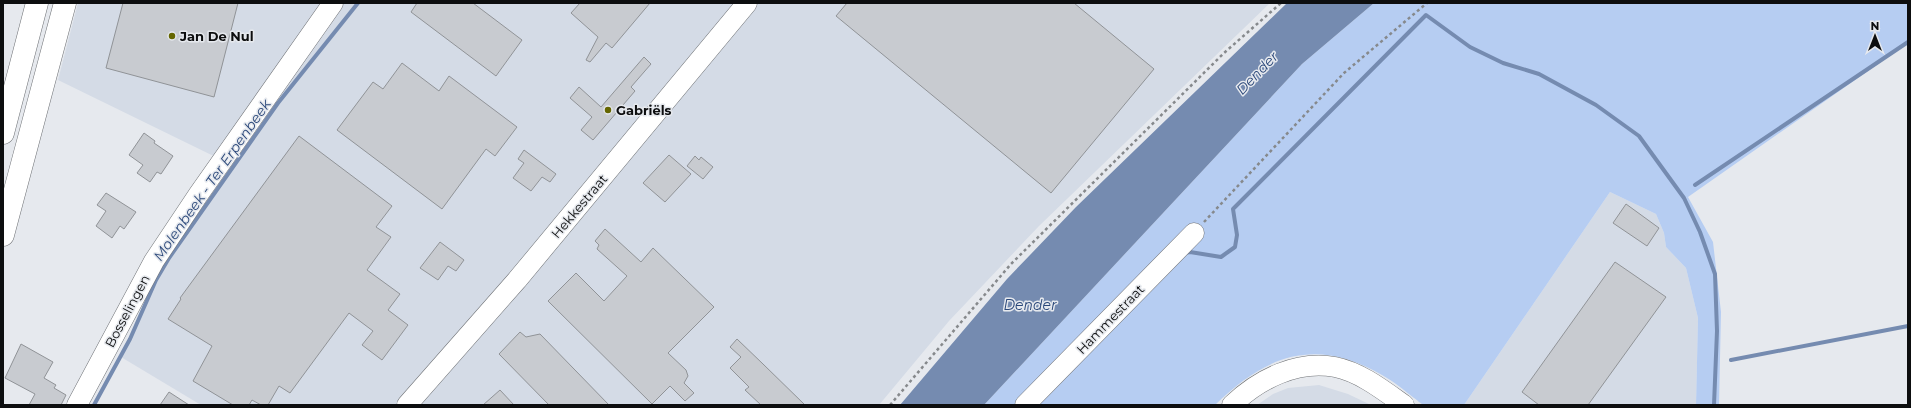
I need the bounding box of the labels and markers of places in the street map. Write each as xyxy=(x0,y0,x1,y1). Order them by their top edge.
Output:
place label: Jan De Nul xyxy=(179,28,254,44)
marker: Jan De Nul xyxy=(167,31,177,41)
place label: Gabriëls xyxy=(616,102,672,118)
marker: Gabriëls xyxy=(603,105,613,115)

